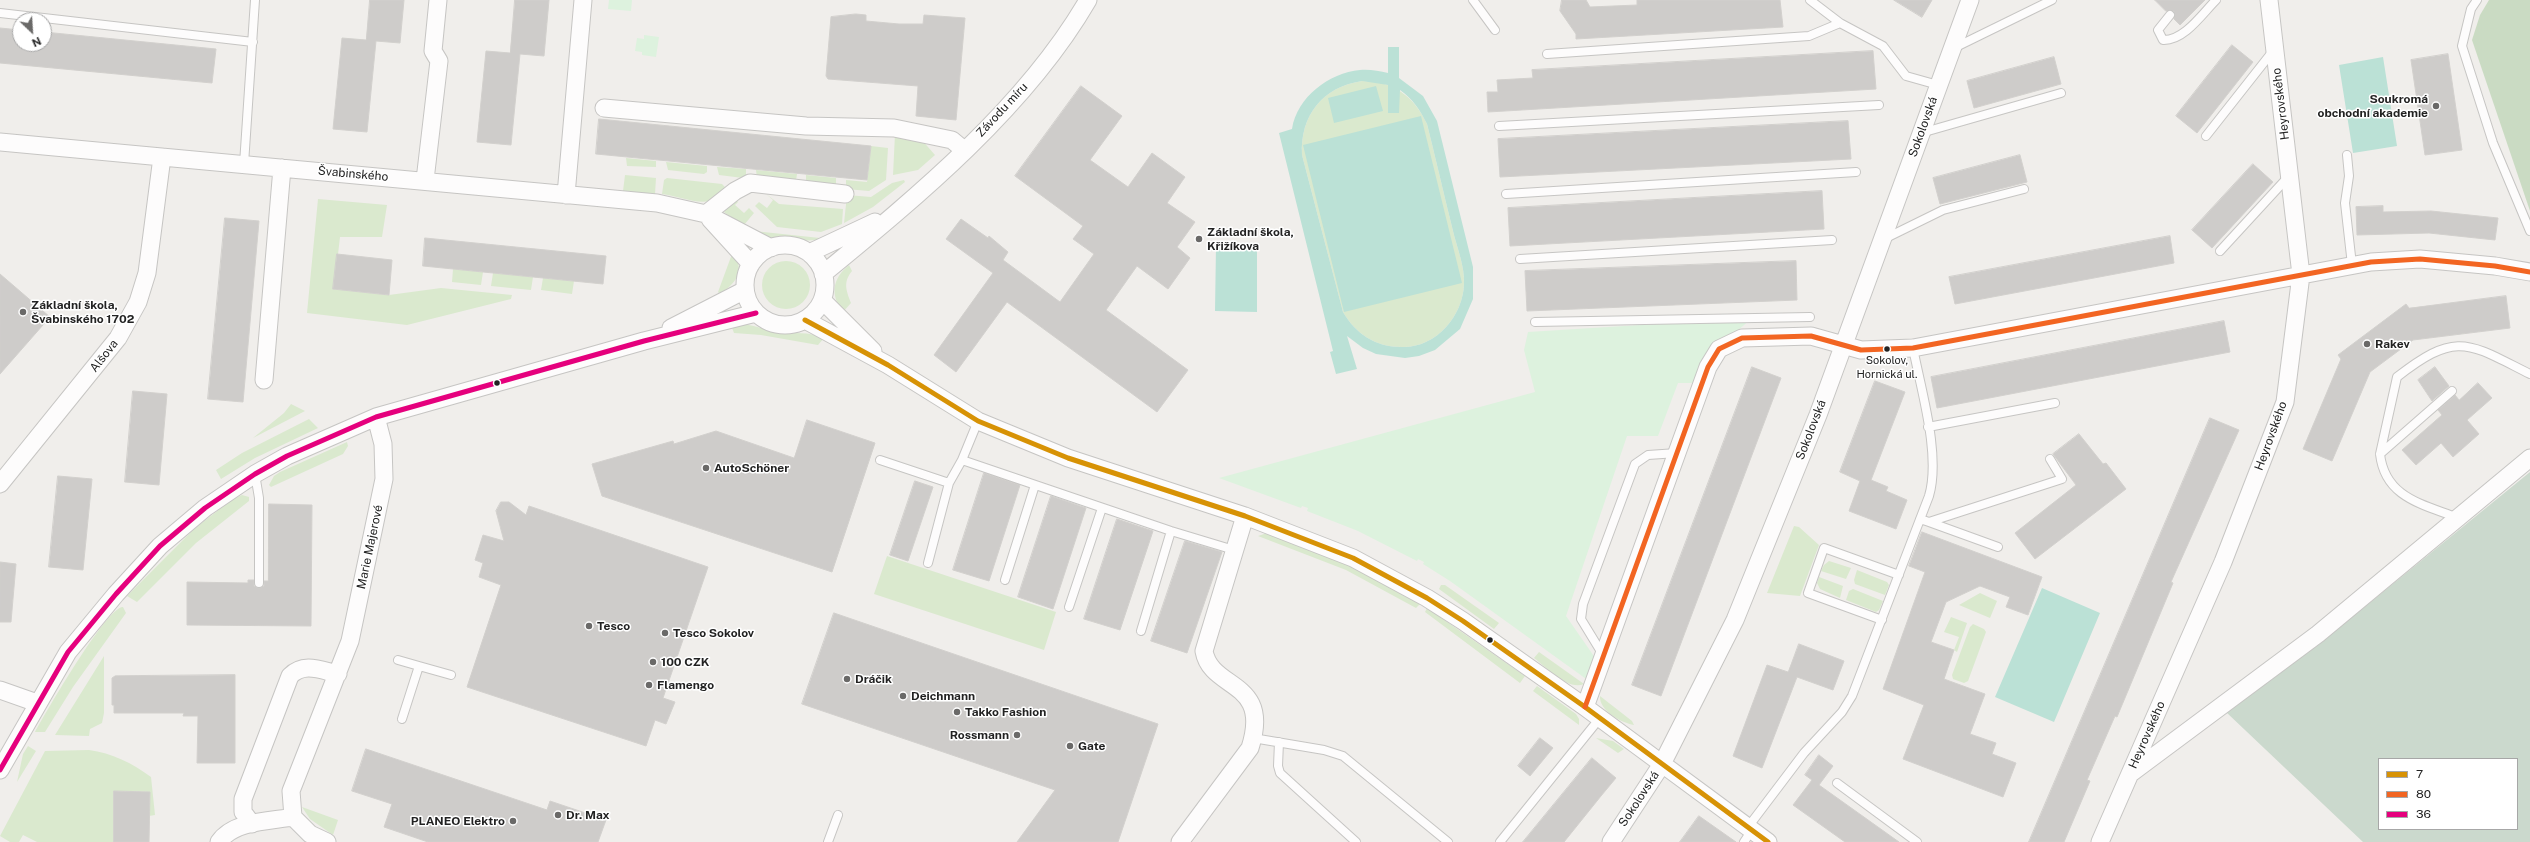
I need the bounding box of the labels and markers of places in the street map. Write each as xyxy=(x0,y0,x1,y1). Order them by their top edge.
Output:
place label: Soukromá obchodní akademie xyxy=(2317,92,2428,120)
marker: Soukromá obchodní akademie xyxy=(2431,101,2441,111)
place label: Základní škola, Křižíkova xyxy=(1207,225,1294,253)
marker: Základní škola, Křižíkova xyxy=(1194,234,1204,244)
place label: Základní škola, Švabinského 1702 xyxy=(31,298,134,326)
marker: Základní škola, Švabinského 1702 xyxy=(18,307,28,317)
place label: Rakev xyxy=(2375,337,2410,351)
marker: Rakev xyxy=(2362,339,2372,349)
marker: Sokolov, Hornická ul. xyxy=(1882,344,1892,354)
place label: Sokolov, Hornická ul. xyxy=(1857,354,1917,380)
unlabelled marker xyxy=(492,378,502,388)
place label: AutoSchöner xyxy=(714,461,789,475)
marker: AutoSchöner xyxy=(701,463,711,473)
place label: Tesco xyxy=(597,619,630,633)
marker: Tesco xyxy=(584,621,594,631)
place label: Tesco Sokolov xyxy=(673,626,754,640)
marker: Tesco Sokolov xyxy=(660,628,670,638)
unlabelled marker xyxy=(1485,635,1495,645)
place label: 100 CZK xyxy=(661,655,709,669)
marker: 100 CZK xyxy=(648,657,658,667)
place label: Dráčik xyxy=(855,672,892,686)
marker: Dráčik xyxy=(842,674,852,684)
place label: Flamengo xyxy=(657,678,714,692)
marker: Flamengo xyxy=(644,680,654,690)
place label: Deichmann xyxy=(911,689,975,703)
marker: Deichmann xyxy=(898,691,908,701)
place label: Takko Fashion xyxy=(965,705,1046,719)
marker: Takko Fashion xyxy=(952,707,962,717)
place label: Rossmann xyxy=(950,728,1009,742)
marker: Rossmann xyxy=(1012,730,1022,740)
place label: Gate xyxy=(1078,739,1105,753)
marker: Gate xyxy=(1065,741,1075,751)
place label: Dr. Max xyxy=(566,808,610,822)
marker: Dr. Max xyxy=(553,810,563,820)
place label: PLANEO Elektro xyxy=(411,814,505,828)
marker: PLANEO Elektro xyxy=(508,816,518,826)

